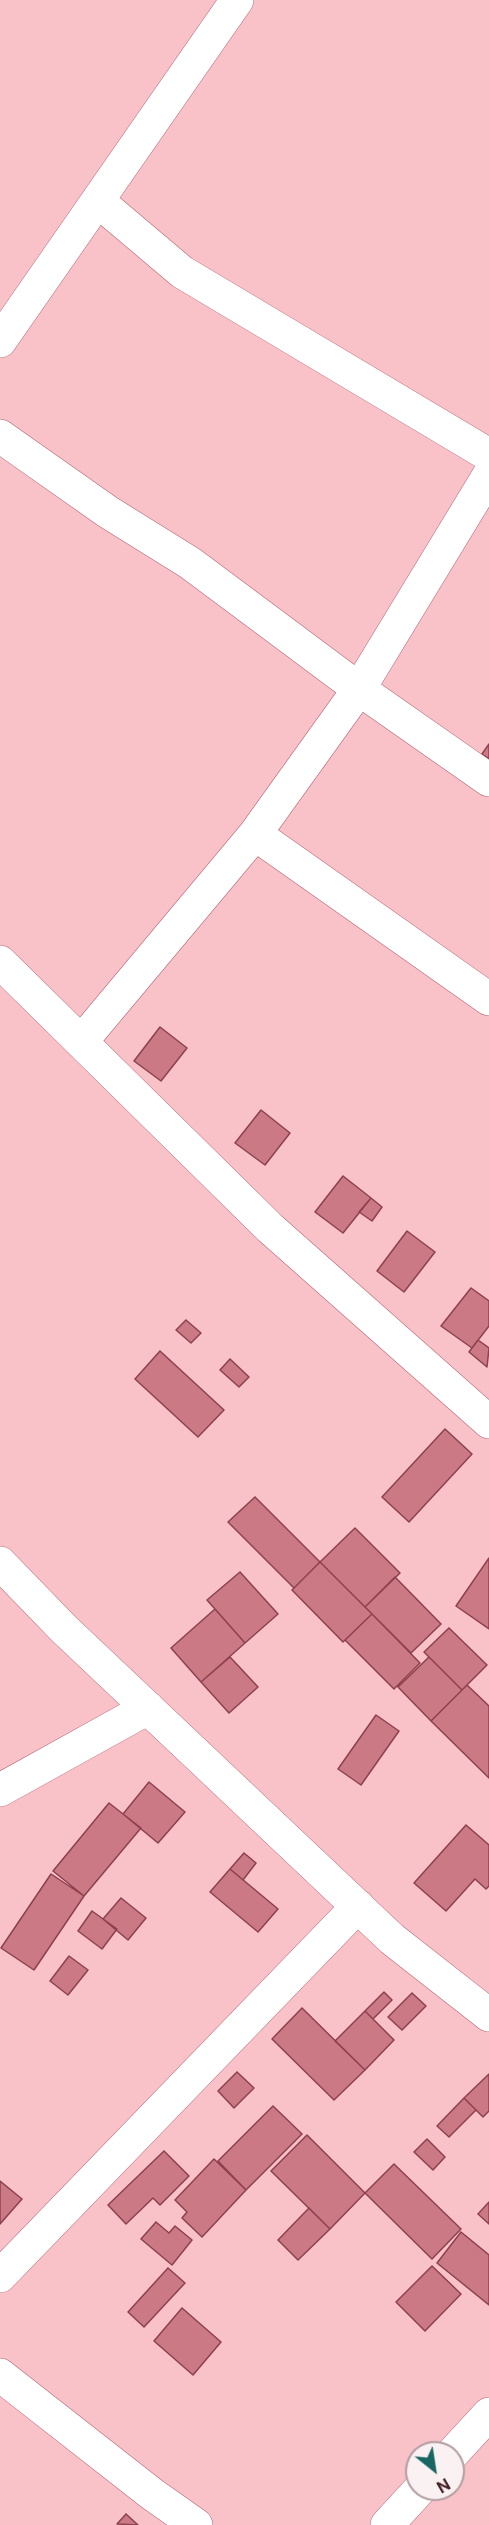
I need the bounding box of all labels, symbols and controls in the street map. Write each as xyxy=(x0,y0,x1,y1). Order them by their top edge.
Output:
north arrow xyxy=(405,2441,465,2501)
text: N xyxy=(433,2474,453,2497)

